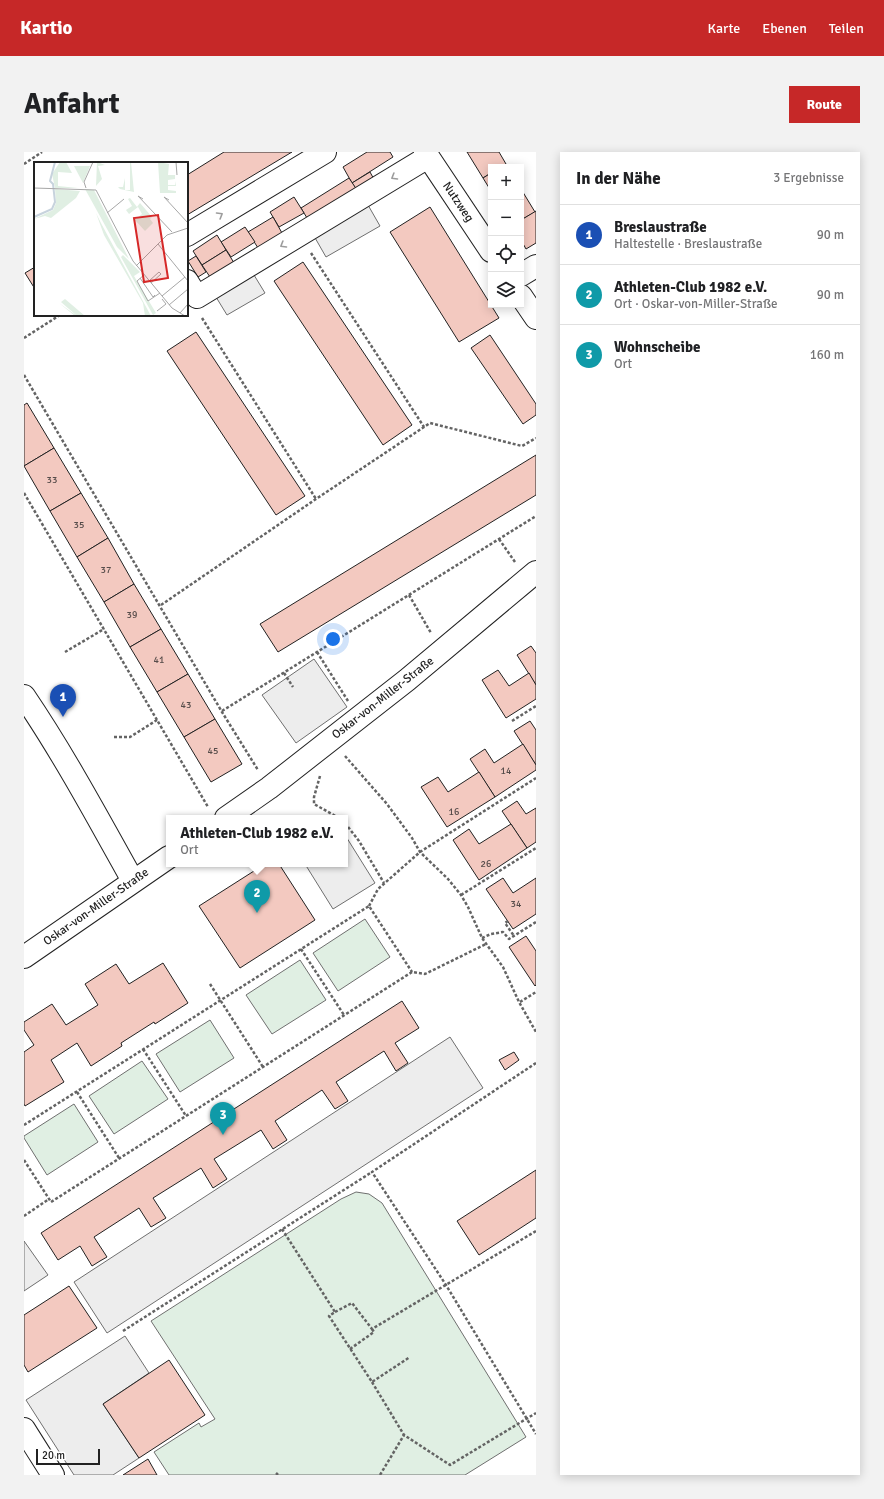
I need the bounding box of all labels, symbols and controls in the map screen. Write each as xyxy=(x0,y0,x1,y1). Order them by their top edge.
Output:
text: Kartio xyxy=(20,16,73,40)
text: Karte xyxy=(708,20,740,37)
text: Ebenen xyxy=(762,20,807,37)
text: Teilen xyxy=(829,20,864,37)
button: Route xyxy=(789,86,860,123)
text: Anfahrt xyxy=(24,87,120,121)
inset map xyxy=(34,162,188,316)
map controls xyxy=(488,164,524,308)
button: + xyxy=(488,164,524,200)
text: In der Nähe xyxy=(576,168,661,189)
text: 3 Ergebnisse xyxy=(773,170,844,186)
one-way arrow xyxy=(391,173,398,180)
street label: Nutzweg xyxy=(439,179,477,225)
button: − xyxy=(488,200,524,236)
one-way arrow xyxy=(216,212,223,219)
text: Breslaustraße xyxy=(614,218,707,236)
text: 1 xyxy=(585,227,593,243)
text: 90 m xyxy=(817,227,844,243)
button: locate xyxy=(488,236,524,272)
text: Haltestelle · Breslaustraße xyxy=(614,236,762,252)
one-way arrow xyxy=(280,240,287,248)
button: layers xyxy=(488,272,524,308)
text: Athleten-Club 1982 e.V. xyxy=(614,278,767,296)
text: 2 xyxy=(585,287,593,303)
text: 90 m xyxy=(817,287,844,303)
text: Ort · Oskar-von-Miller-Straße xyxy=(614,296,778,312)
text: Wohnscheibe xyxy=(614,338,700,356)
text: 3 xyxy=(585,347,593,363)
text: 160 m xyxy=(810,347,844,363)
text: Ort xyxy=(614,356,632,372)
house number: 33 xyxy=(47,474,57,486)
house number: 35 xyxy=(74,519,84,531)
house number: 37 xyxy=(101,564,111,576)
house number: 39 xyxy=(127,609,137,621)
your location xyxy=(323,629,343,649)
house number: 41 xyxy=(154,654,164,666)
street label: Oskar-von-Miller-Straße xyxy=(329,654,437,742)
pin: 1 xyxy=(50,684,76,717)
house number: 43 xyxy=(181,699,191,711)
house number: 45 xyxy=(208,745,218,757)
house number: 14 xyxy=(501,765,512,777)
house number: 16 xyxy=(449,806,459,818)
popup xyxy=(166,815,348,867)
text: Athleten-Club 1982 e.V. xyxy=(180,824,334,842)
text: Ort xyxy=(180,842,198,858)
house number: 26 xyxy=(481,858,491,870)
street label: Oskar-von-Miller-Straße xyxy=(40,865,152,949)
pin: 2 xyxy=(244,880,270,913)
house number: 34 xyxy=(511,898,522,910)
pin: 3 xyxy=(210,1102,236,1135)
scale bar xyxy=(36,1447,100,1466)
text: 20 m xyxy=(42,1449,65,1462)

